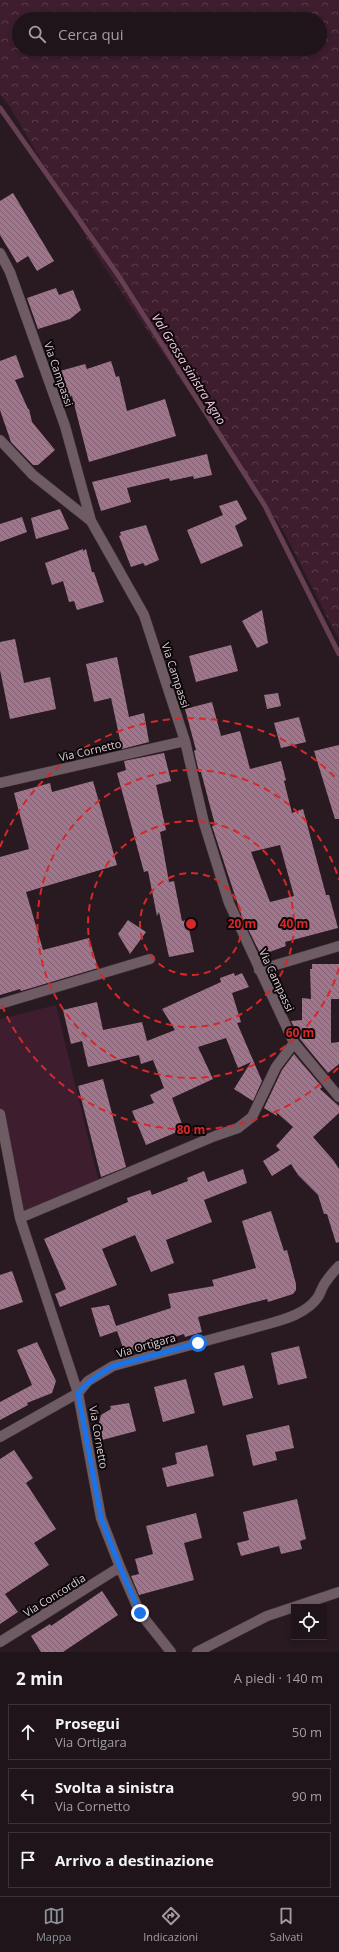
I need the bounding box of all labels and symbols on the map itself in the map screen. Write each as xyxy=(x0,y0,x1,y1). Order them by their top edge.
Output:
water label: Val Grossa sinistra Agno xyxy=(148,310,230,428)
street label: Via Campassi xyxy=(41,340,77,408)
street label: Via Campassi xyxy=(158,641,194,709)
street label: Via Cornetto xyxy=(57,735,123,764)
text: 20 m xyxy=(228,915,256,932)
text: 40 m xyxy=(280,915,308,932)
centre of rings xyxy=(184,917,198,931)
street label: Via Campassi xyxy=(256,946,298,1014)
text: 60 m xyxy=(286,1024,314,1041)
text: 80 m xyxy=(177,1121,205,1138)
street label: Via Ortigara xyxy=(115,1329,177,1361)
route start xyxy=(189,1334,207,1352)
street label: Via Cornetto xyxy=(86,1404,112,1470)
street label: Via Concordia xyxy=(20,1570,88,1620)
route end xyxy=(131,1604,149,1622)

